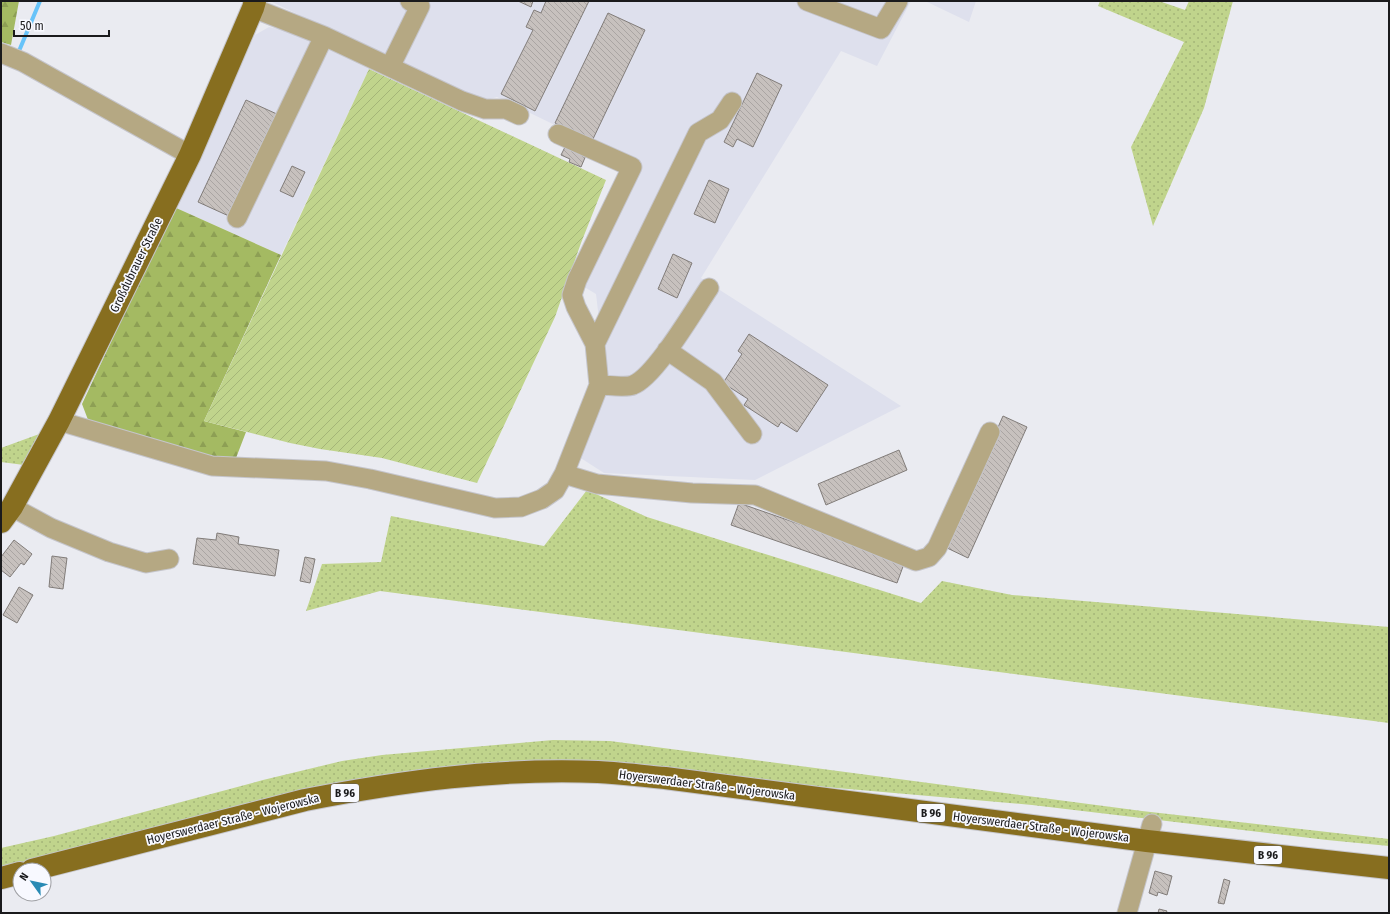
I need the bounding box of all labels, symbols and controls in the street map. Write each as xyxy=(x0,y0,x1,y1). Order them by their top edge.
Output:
scale bar xyxy=(14,12,109,38)
text: 50 m xyxy=(20,19,44,33)
street label: Großdubrauer Straße xyxy=(107,215,165,315)
street label: Hoyerswerdaer Straße - Wojerowska xyxy=(618,767,796,803)
road number: B 96 xyxy=(331,784,359,802)
street label: Hoyerswerdaer Straße - Wojerowska xyxy=(145,791,321,847)
road number: B 96 xyxy=(917,804,945,822)
street label: Hoyerswerdaer Straße - Wojerowska xyxy=(952,809,1130,845)
road number: B 96 xyxy=(1254,846,1282,864)
north arrow xyxy=(12,862,52,902)
text: N xyxy=(17,871,31,883)

